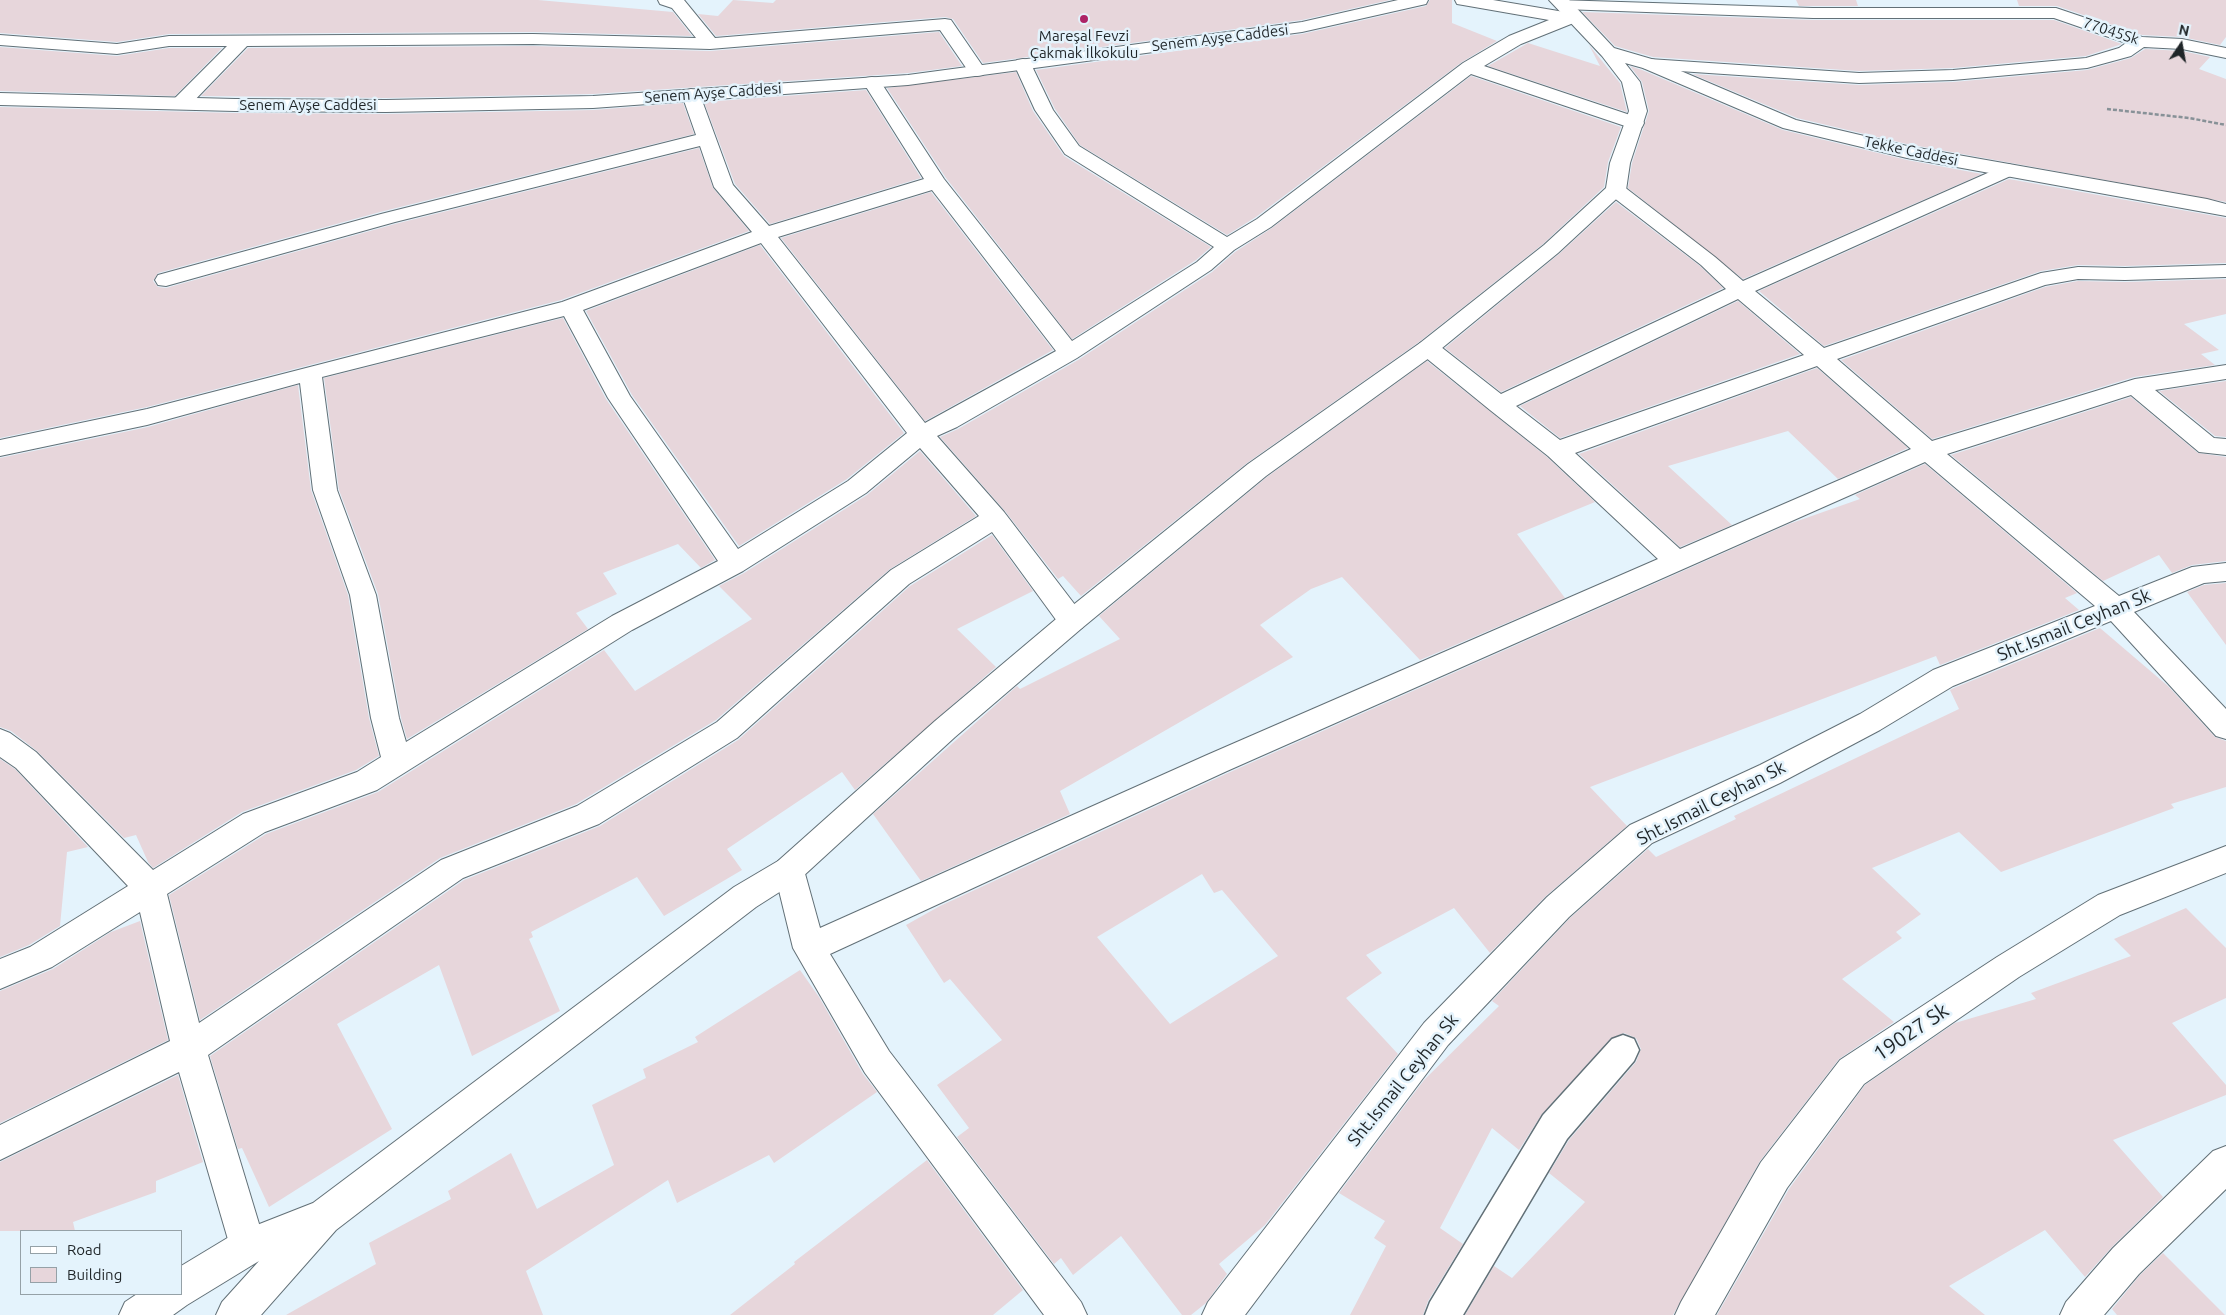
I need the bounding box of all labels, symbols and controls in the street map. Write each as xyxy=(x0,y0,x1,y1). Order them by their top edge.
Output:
marker: Mareşal Fevzi Çakmak İlkokulu xyxy=(1078,13,1090,25)
street label: 77045Sk xyxy=(2081,14,2141,48)
north arrow xyxy=(2156,20,2206,70)
street label: Senem Ayşe Caddesi xyxy=(1151,21,1289,55)
text: N xyxy=(2177,21,2191,39)
place label: Mareşal Fevzi Çakmak İlkokulu xyxy=(1030,27,1138,62)
street label: Senem Ayşe Caddesi xyxy=(644,79,782,107)
street label: Senem Ayşe Caddesi xyxy=(239,96,377,114)
street label: Tekke Caddesi xyxy=(1862,132,1960,170)
street label: Sht.Ismail Ceyhan Sk xyxy=(1994,584,2154,666)
street label: Sht.Ismail Ceyhan Sk xyxy=(1633,756,1789,850)
street label: 19027 Sk xyxy=(1868,998,1954,1066)
street label: Sht.Ismail Ceyhan Sk xyxy=(1343,1010,1463,1150)
legend xyxy=(20,1230,182,1295)
text: Road xyxy=(67,1241,102,1258)
text: Building xyxy=(67,1266,122,1283)

